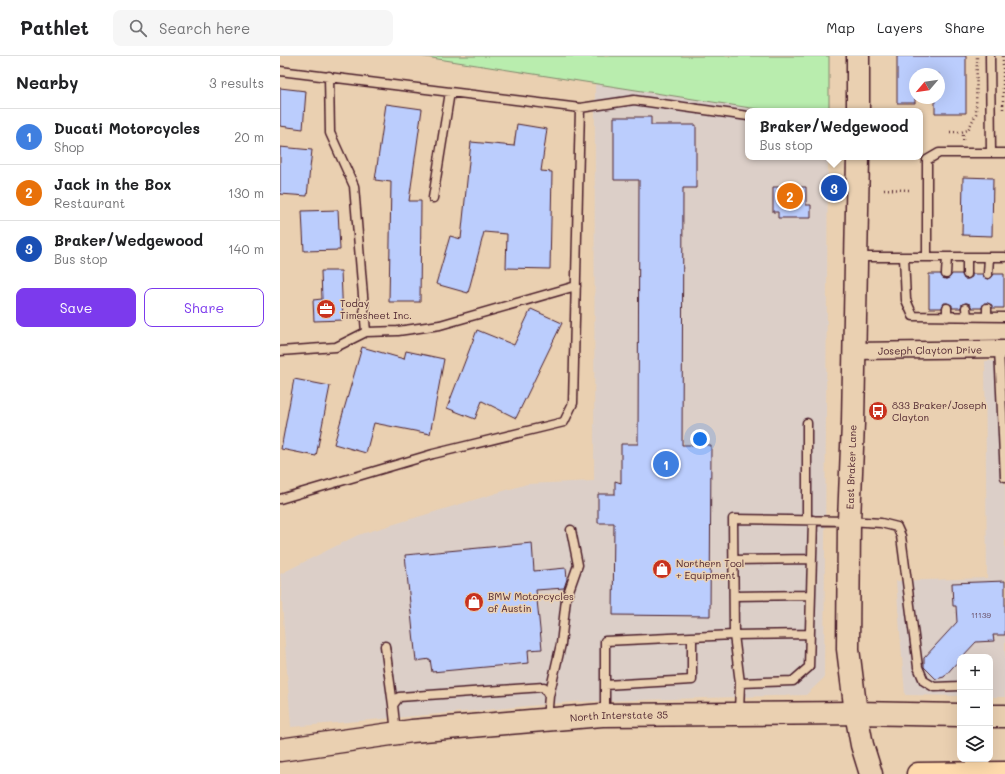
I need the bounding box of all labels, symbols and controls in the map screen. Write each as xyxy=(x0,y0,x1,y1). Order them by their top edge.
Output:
search box xyxy=(113,10,393,46)
text: Pathlet xyxy=(20,15,89,40)
icon: search xyxy=(127,17,149,39)
text: Search here xyxy=(159,18,250,38)
text: Map xyxy=(826,18,855,37)
text: Layers xyxy=(877,18,923,37)
text: Share xyxy=(945,18,985,37)
north arrow xyxy=(909,68,945,104)
text: Nearby xyxy=(16,71,78,93)
text: 3 results xyxy=(209,74,264,91)
popup xyxy=(745,108,923,160)
text: Braker/Wedgewood xyxy=(759,116,909,136)
text: Ducati Motorcycles xyxy=(54,118,200,138)
text: 1 xyxy=(26,128,32,145)
text: 20 m xyxy=(234,128,264,145)
text: Bus stop xyxy=(759,136,813,153)
text: Shop xyxy=(54,138,84,155)
pin: 3 xyxy=(821,173,847,203)
text: Jack in the Box xyxy=(54,174,171,194)
pin: 2 xyxy=(777,181,803,211)
text: 2 xyxy=(25,184,33,201)
text: 130 m xyxy=(228,184,264,201)
text: Restaurant xyxy=(54,194,125,211)
text: Braker/Wedgewood xyxy=(54,230,203,250)
text: 3 xyxy=(25,240,33,257)
text: 140 m xyxy=(228,240,264,257)
text: Bus stop xyxy=(54,250,107,267)
button: Save xyxy=(16,288,136,327)
button: Share xyxy=(144,288,264,327)
place label: Today Timesheet Inc. xyxy=(340,296,412,322)
office icon: Today Timesheet Inc. xyxy=(315,298,337,320)
street label: Joseph Clayton Drive xyxy=(878,342,982,358)
place label: 833 Braker/Joseph Clayton xyxy=(892,398,987,424)
bus stop icon: 833 Braker/Joseph Clayton xyxy=(867,400,889,422)
street label: East Braker Lane xyxy=(843,424,859,510)
your location xyxy=(690,429,710,449)
pin: 1 xyxy=(653,449,679,479)
place label: Northern Tool + Equipment xyxy=(676,556,744,582)
shop icon: Northern Tool + Equipment xyxy=(651,558,673,580)
place label: BMW Motorcycles of Austin xyxy=(488,589,574,615)
shop icon: BMW Motorcycles of Austin xyxy=(463,591,485,613)
house number: 11139 xyxy=(971,610,991,620)
map controls xyxy=(957,654,993,762)
button: + xyxy=(957,654,993,690)
button: − xyxy=(957,690,993,726)
street label: North Interstate 35 xyxy=(569,707,668,725)
button: layers xyxy=(957,726,993,762)

